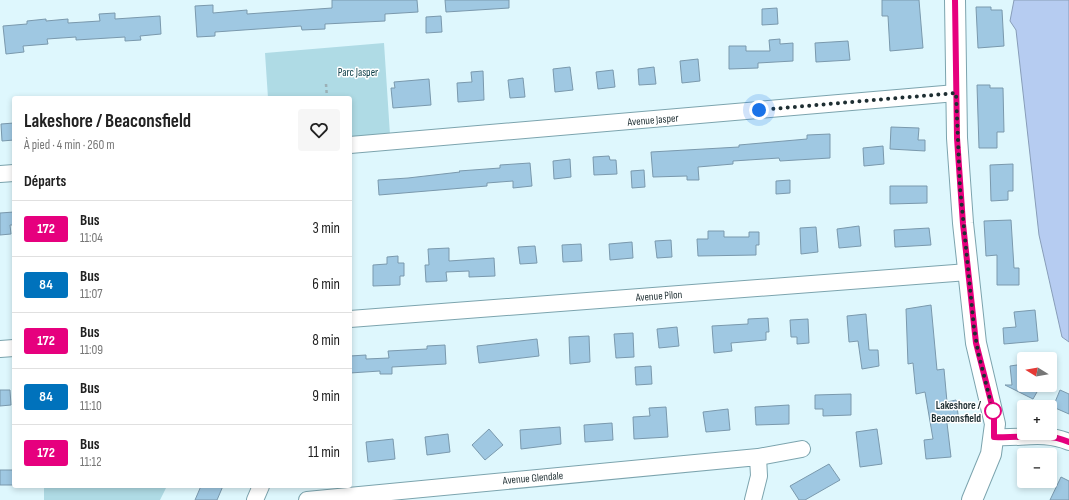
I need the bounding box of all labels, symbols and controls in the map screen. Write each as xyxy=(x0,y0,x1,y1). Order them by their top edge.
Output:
park label: Parc Jasper xyxy=(338,66,378,79)
your location xyxy=(749,100,769,120)
button: heart xyxy=(298,109,340,151)
text: Lakeshore / Beaconsfield xyxy=(24,110,191,133)
street label: Avenue Jasper xyxy=(626,111,679,129)
text: À pied · 4 min · 260 m xyxy=(24,137,115,153)
text: Départs xyxy=(24,172,66,191)
text: Bus xyxy=(80,211,99,230)
text: 3 min xyxy=(312,219,340,238)
text: 172 xyxy=(37,220,55,237)
text: 11:04 xyxy=(80,230,103,246)
text: Bus xyxy=(80,267,99,286)
text: 6 min xyxy=(312,275,340,294)
text: 84 xyxy=(39,276,53,293)
text: 11:07 xyxy=(80,286,103,302)
street label: Avenue Pilon xyxy=(634,288,683,304)
text: Bus xyxy=(80,323,99,342)
text: 8 min xyxy=(312,331,340,350)
text: 172 xyxy=(37,332,55,349)
text: 11:09 xyxy=(80,342,103,358)
north arrow xyxy=(1017,352,1057,392)
map controls xyxy=(1017,352,1057,488)
text: Bus xyxy=(80,379,99,398)
text: 9 min xyxy=(312,387,340,406)
text: 84 xyxy=(39,388,53,405)
text: 11:10 xyxy=(80,398,102,414)
place label: Lakeshore / Beaconsfield xyxy=(931,399,981,425)
button: + xyxy=(1017,400,1057,440)
marker: Lakeshore / Beaconsfield xyxy=(984,402,1002,420)
text: Bus xyxy=(80,435,99,454)
text: 11 min xyxy=(308,443,340,462)
text: 172 xyxy=(37,444,55,461)
button: − xyxy=(1017,448,1057,488)
text: 11:12 xyxy=(80,454,102,470)
street label: Avenue Glendale xyxy=(501,469,564,487)

